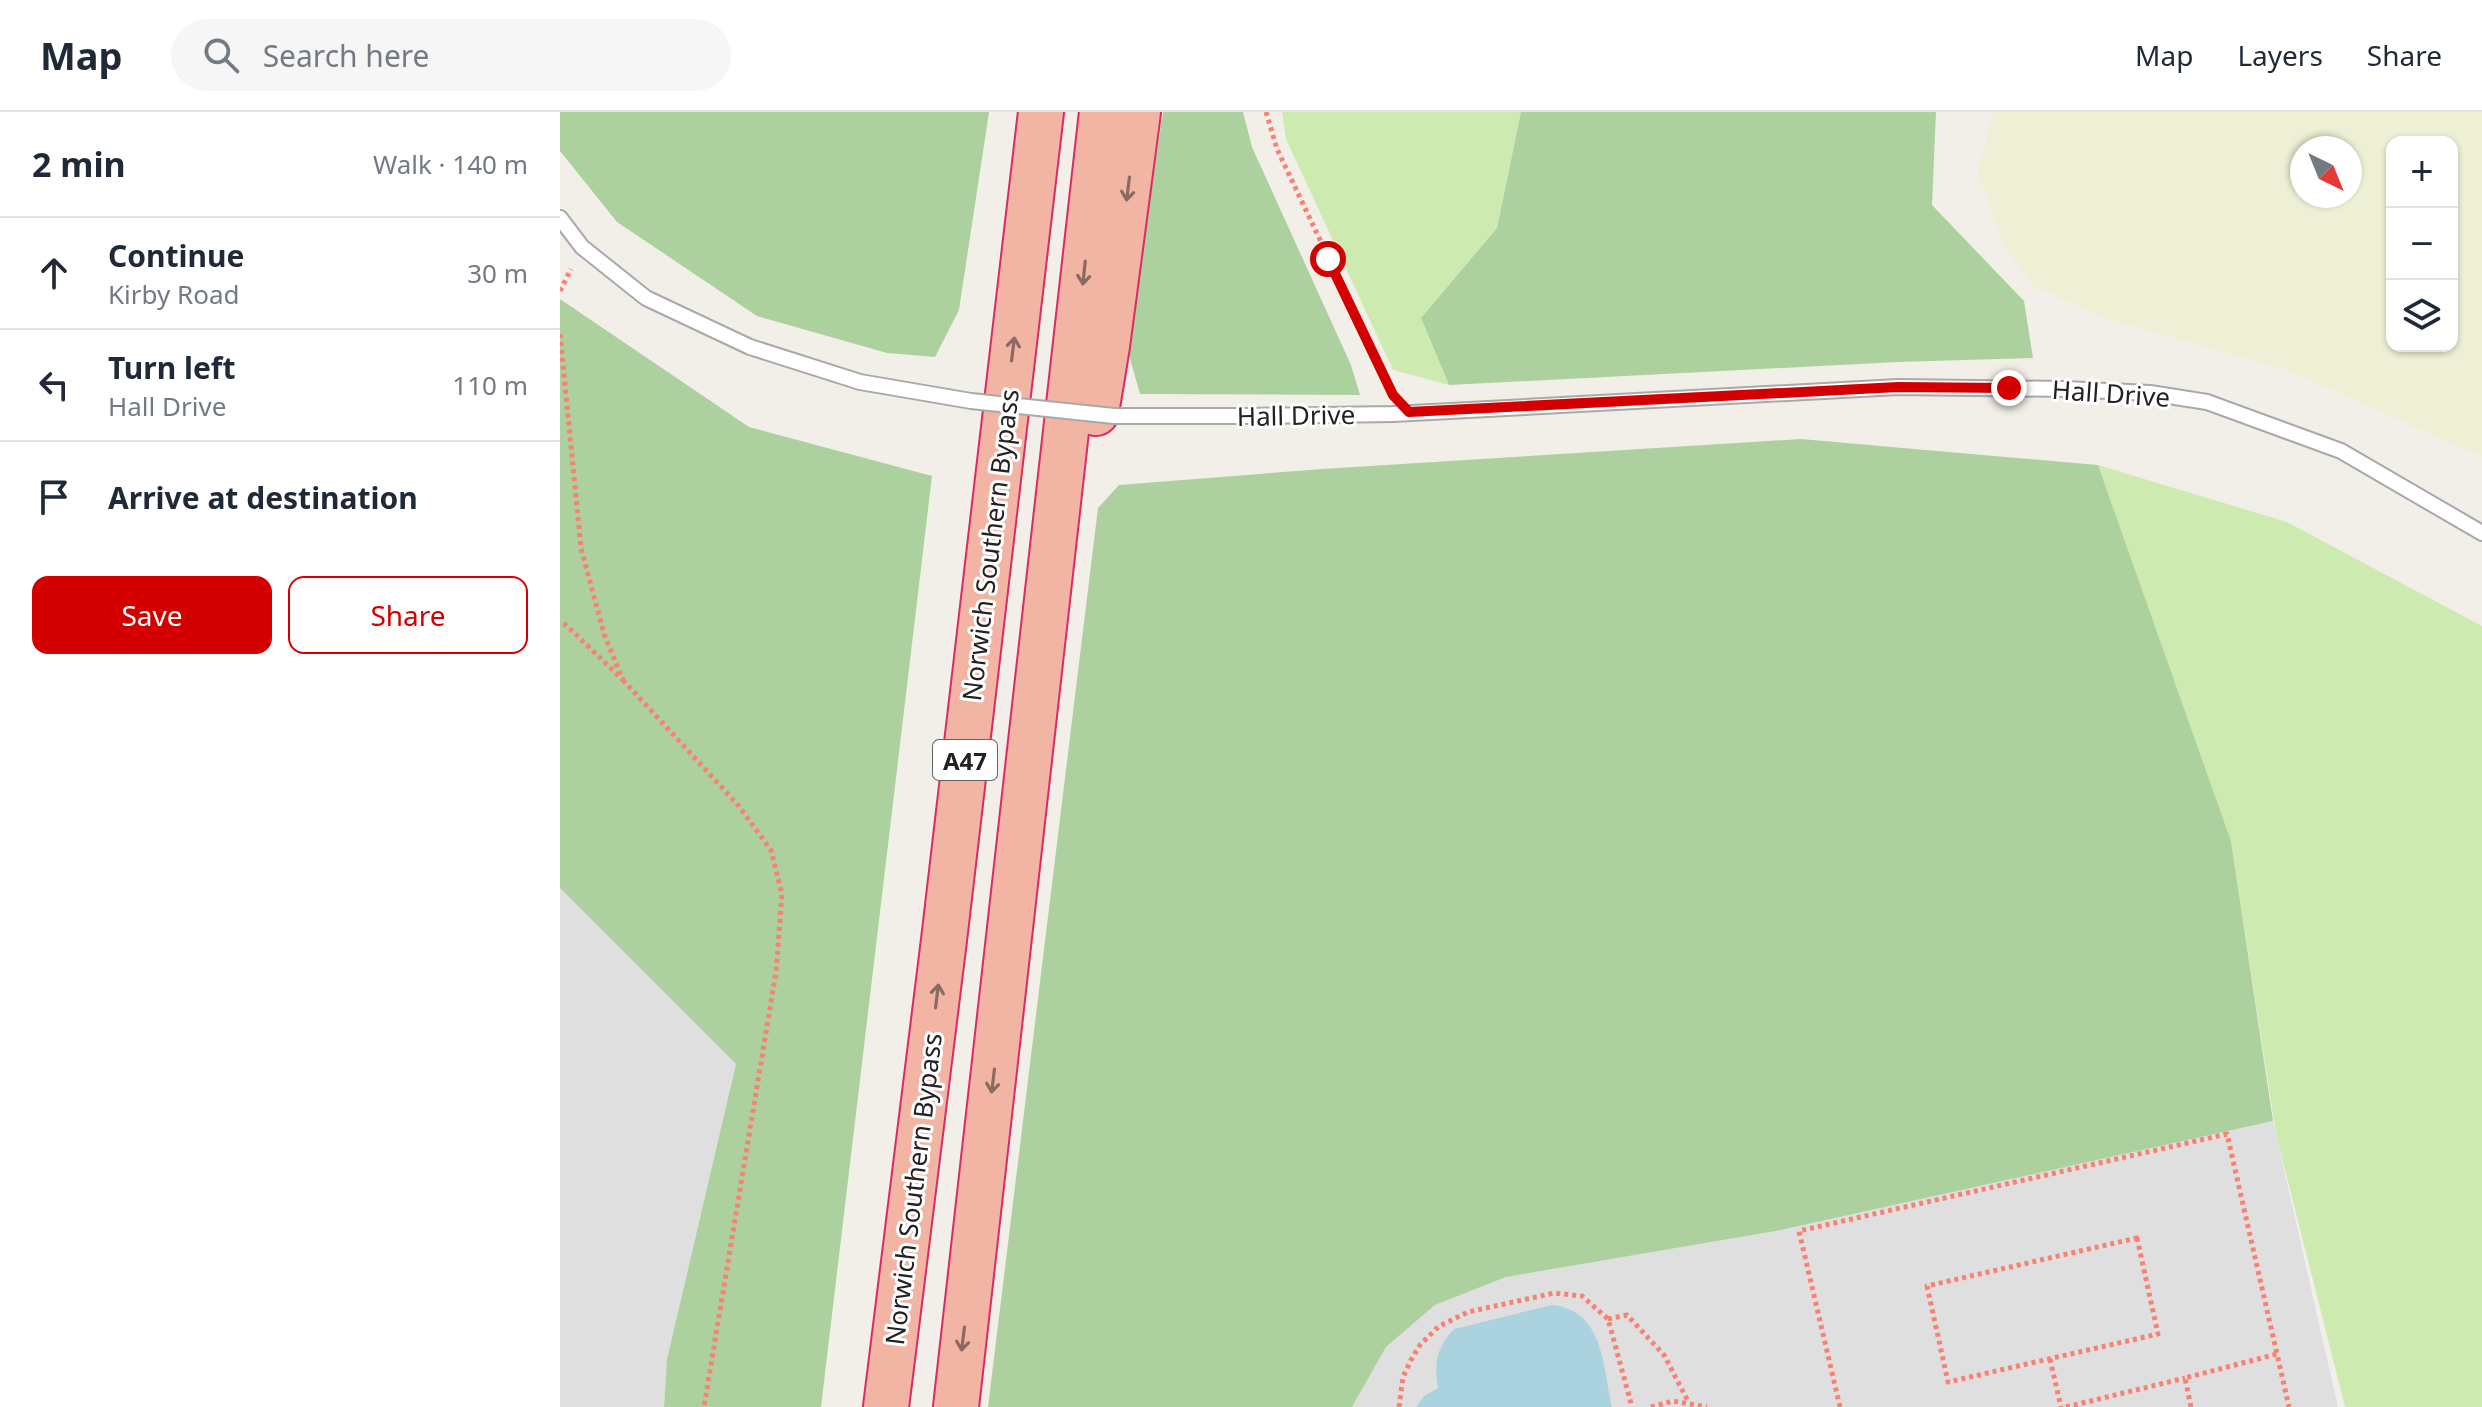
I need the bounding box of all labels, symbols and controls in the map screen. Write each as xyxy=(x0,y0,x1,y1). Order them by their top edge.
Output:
search box xyxy=(171,19,731,91)
text: Map xyxy=(40,29,123,81)
icon: search xyxy=(199,33,243,77)
text: Search here xyxy=(263,35,430,76)
text: Map xyxy=(2135,36,2193,74)
text: Layers xyxy=(2237,36,2323,74)
text: Share xyxy=(2367,36,2442,74)
north arrow xyxy=(2290,136,2362,208)
map controls xyxy=(2386,136,2458,352)
button: + xyxy=(2386,136,2458,208)
text: 2 min xyxy=(32,141,126,187)
text: Walk · 140 m xyxy=(373,146,528,182)
one-way arrow xyxy=(1120,175,1135,202)
button: − xyxy=(2386,208,2458,280)
text: Continue xyxy=(108,235,244,276)
route start xyxy=(1310,241,1346,277)
icon: ahead xyxy=(32,251,76,295)
text: 30 m xyxy=(467,255,528,291)
one-way arrow xyxy=(1077,259,1092,286)
text: Kirby Road xyxy=(108,276,240,312)
button: layers xyxy=(2386,280,2458,352)
one-way arrow xyxy=(1006,336,1021,362)
text: Turn left xyxy=(108,347,236,388)
icon: left xyxy=(32,363,76,407)
text: 110 m xyxy=(452,367,528,403)
route end xyxy=(1991,370,2027,406)
street label: Hall Drive xyxy=(2051,371,2171,415)
street label: Norwich Southern Bypass xyxy=(953,387,1027,703)
text: Hall Drive xyxy=(108,388,226,424)
street label: Hall Drive xyxy=(1237,396,1355,434)
icon: arrive xyxy=(32,475,76,519)
text: Arrive at destination xyxy=(108,477,418,518)
button: Save xyxy=(32,576,272,654)
button: Share xyxy=(288,576,528,654)
road number: A47 xyxy=(933,740,997,780)
one-way arrow xyxy=(930,984,945,1009)
street label: Norwich Southern Bypass xyxy=(876,1031,950,1347)
one-way arrow xyxy=(986,1067,1001,1094)
one-way arrow xyxy=(956,1325,971,1352)

